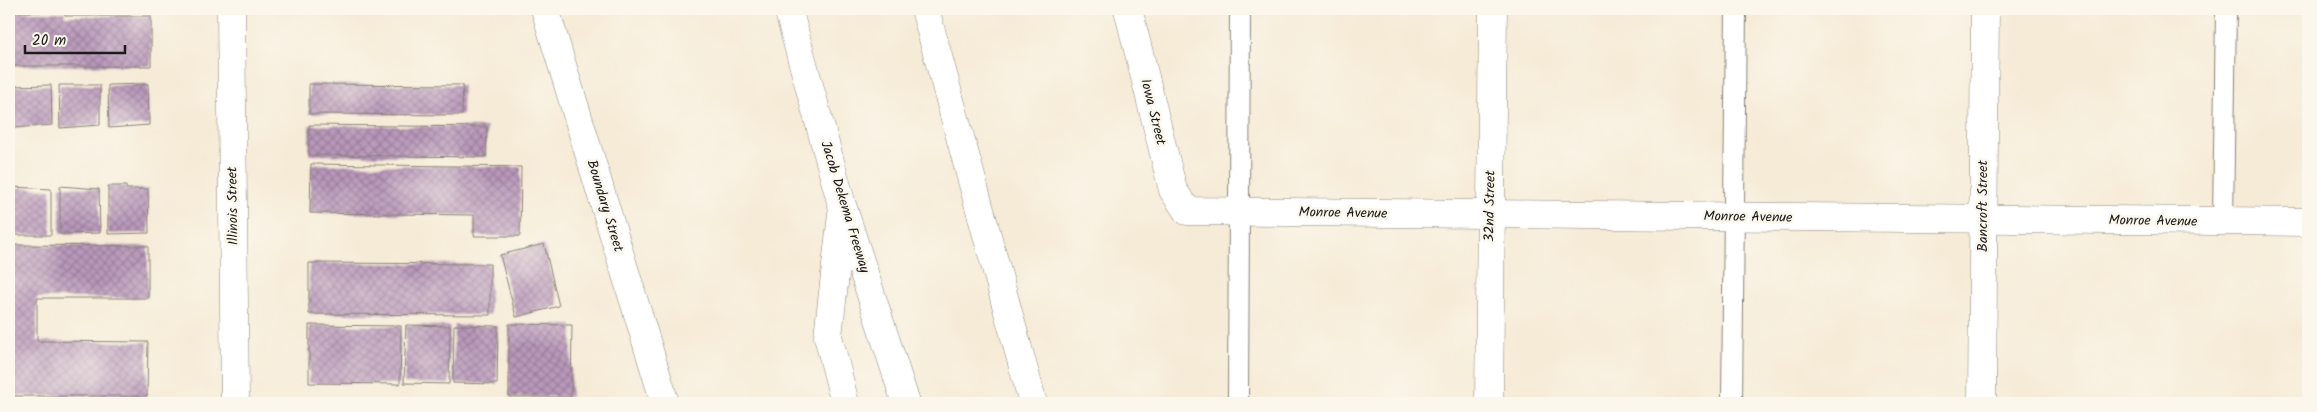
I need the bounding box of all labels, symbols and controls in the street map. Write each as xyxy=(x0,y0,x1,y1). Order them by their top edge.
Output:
scale bar xyxy=(25,22,125,54)
text: 20 m xyxy=(32,29,66,53)
street label: Iowa Street xyxy=(1134,76,1172,148)
street label: Jacob Dekema Freeway xyxy=(814,138,876,276)
street label: Boundary Street xyxy=(581,157,630,255)
street label: Bancroft Street xyxy=(1972,159,1994,252)
street label: Illinois Street xyxy=(221,166,245,246)
street label: 32nd Street xyxy=(1478,169,1502,242)
street label: Monroe Avenue xyxy=(1298,201,1388,225)
street label: Monroe Avenue xyxy=(1703,205,1793,229)
street label: Monroe Avenue xyxy=(2108,209,2198,233)

